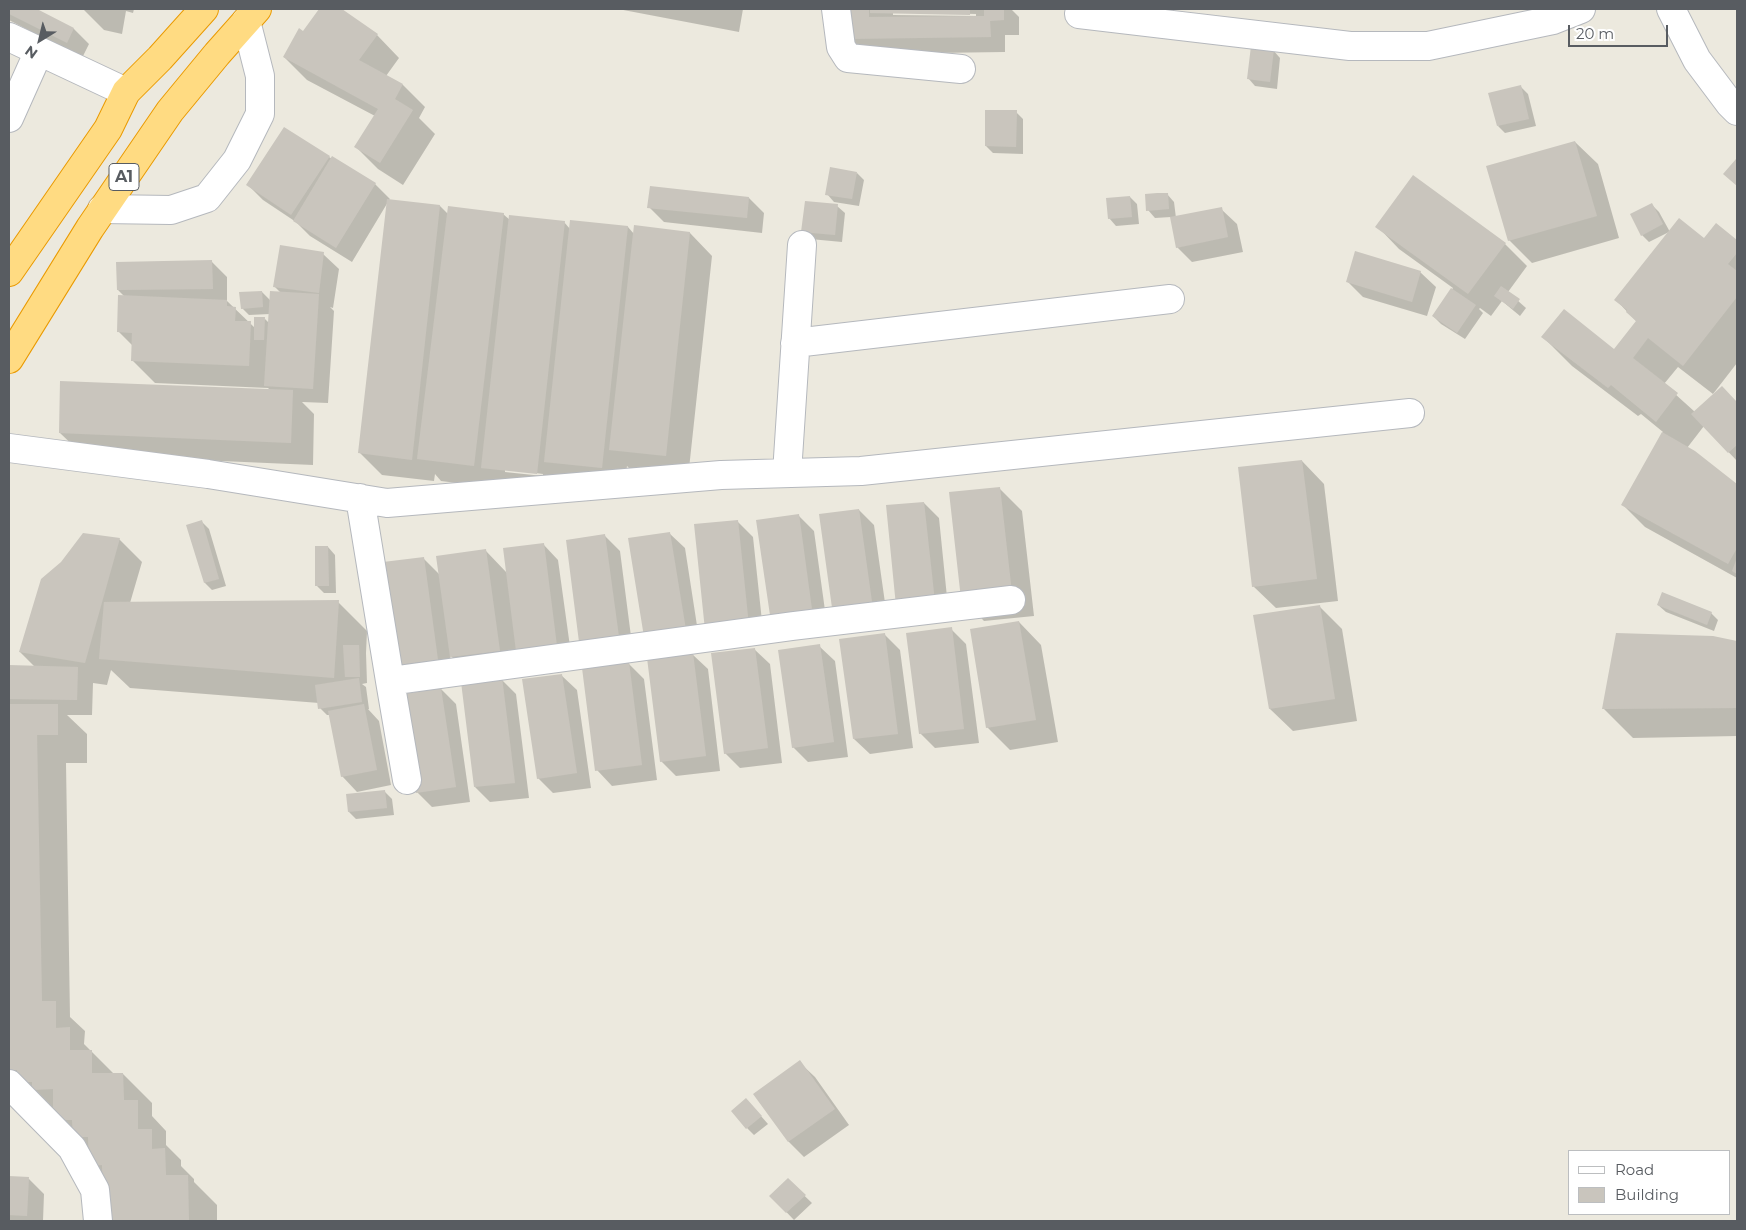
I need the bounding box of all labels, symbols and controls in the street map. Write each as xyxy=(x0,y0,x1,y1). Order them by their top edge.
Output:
north arrow xyxy=(15,15,65,65)
scale bar xyxy=(1571,15,1671,47)
text: 20 m xyxy=(1576,24,1614,43)
text: N xyxy=(21,42,41,63)
road number: A1 xyxy=(109,163,139,190)
legend xyxy=(1568,1150,1731,1215)
text: Road xyxy=(1615,1160,1654,1179)
text: Building xyxy=(1615,1185,1679,1204)

